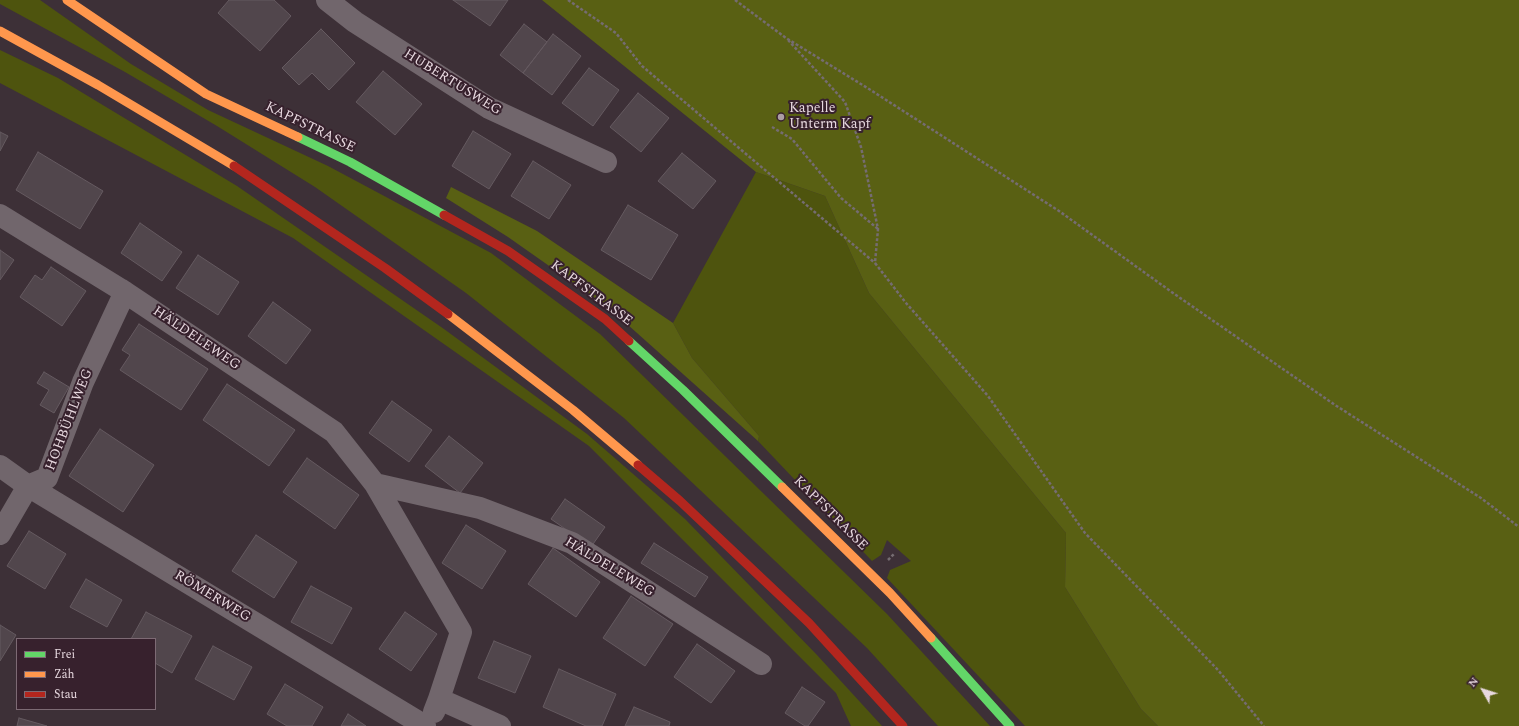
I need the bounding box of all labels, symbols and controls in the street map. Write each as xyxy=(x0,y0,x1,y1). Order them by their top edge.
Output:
street label: HUBERTUSWEG xyxy=(400,46,504,120)
street label: KAPFSTRASSE xyxy=(262,99,358,157)
place label: Kapelle Unterm Kapf xyxy=(789,101,870,134)
marker: Kapelle Unterm Kapf xyxy=(776,112,786,122)
street label: KAPFSTRASSE xyxy=(547,258,635,330)
street label: HÄLDELEWEG xyxy=(149,304,243,374)
street label: HOHBÜHLWEG xyxy=(43,367,97,473)
street label: KAPFSTRASSE xyxy=(789,473,871,555)
street label: HÄLDELEWEG xyxy=(561,535,657,601)
street label: RÖMERWEG xyxy=(171,568,253,626)
legend xyxy=(16,638,156,710)
text: Frei xyxy=(54,645,75,664)
text: Zäh xyxy=(54,665,75,684)
north arrow xyxy=(1463,670,1503,710)
text: N xyxy=(1464,673,1483,691)
text: Stau xyxy=(54,685,77,704)

